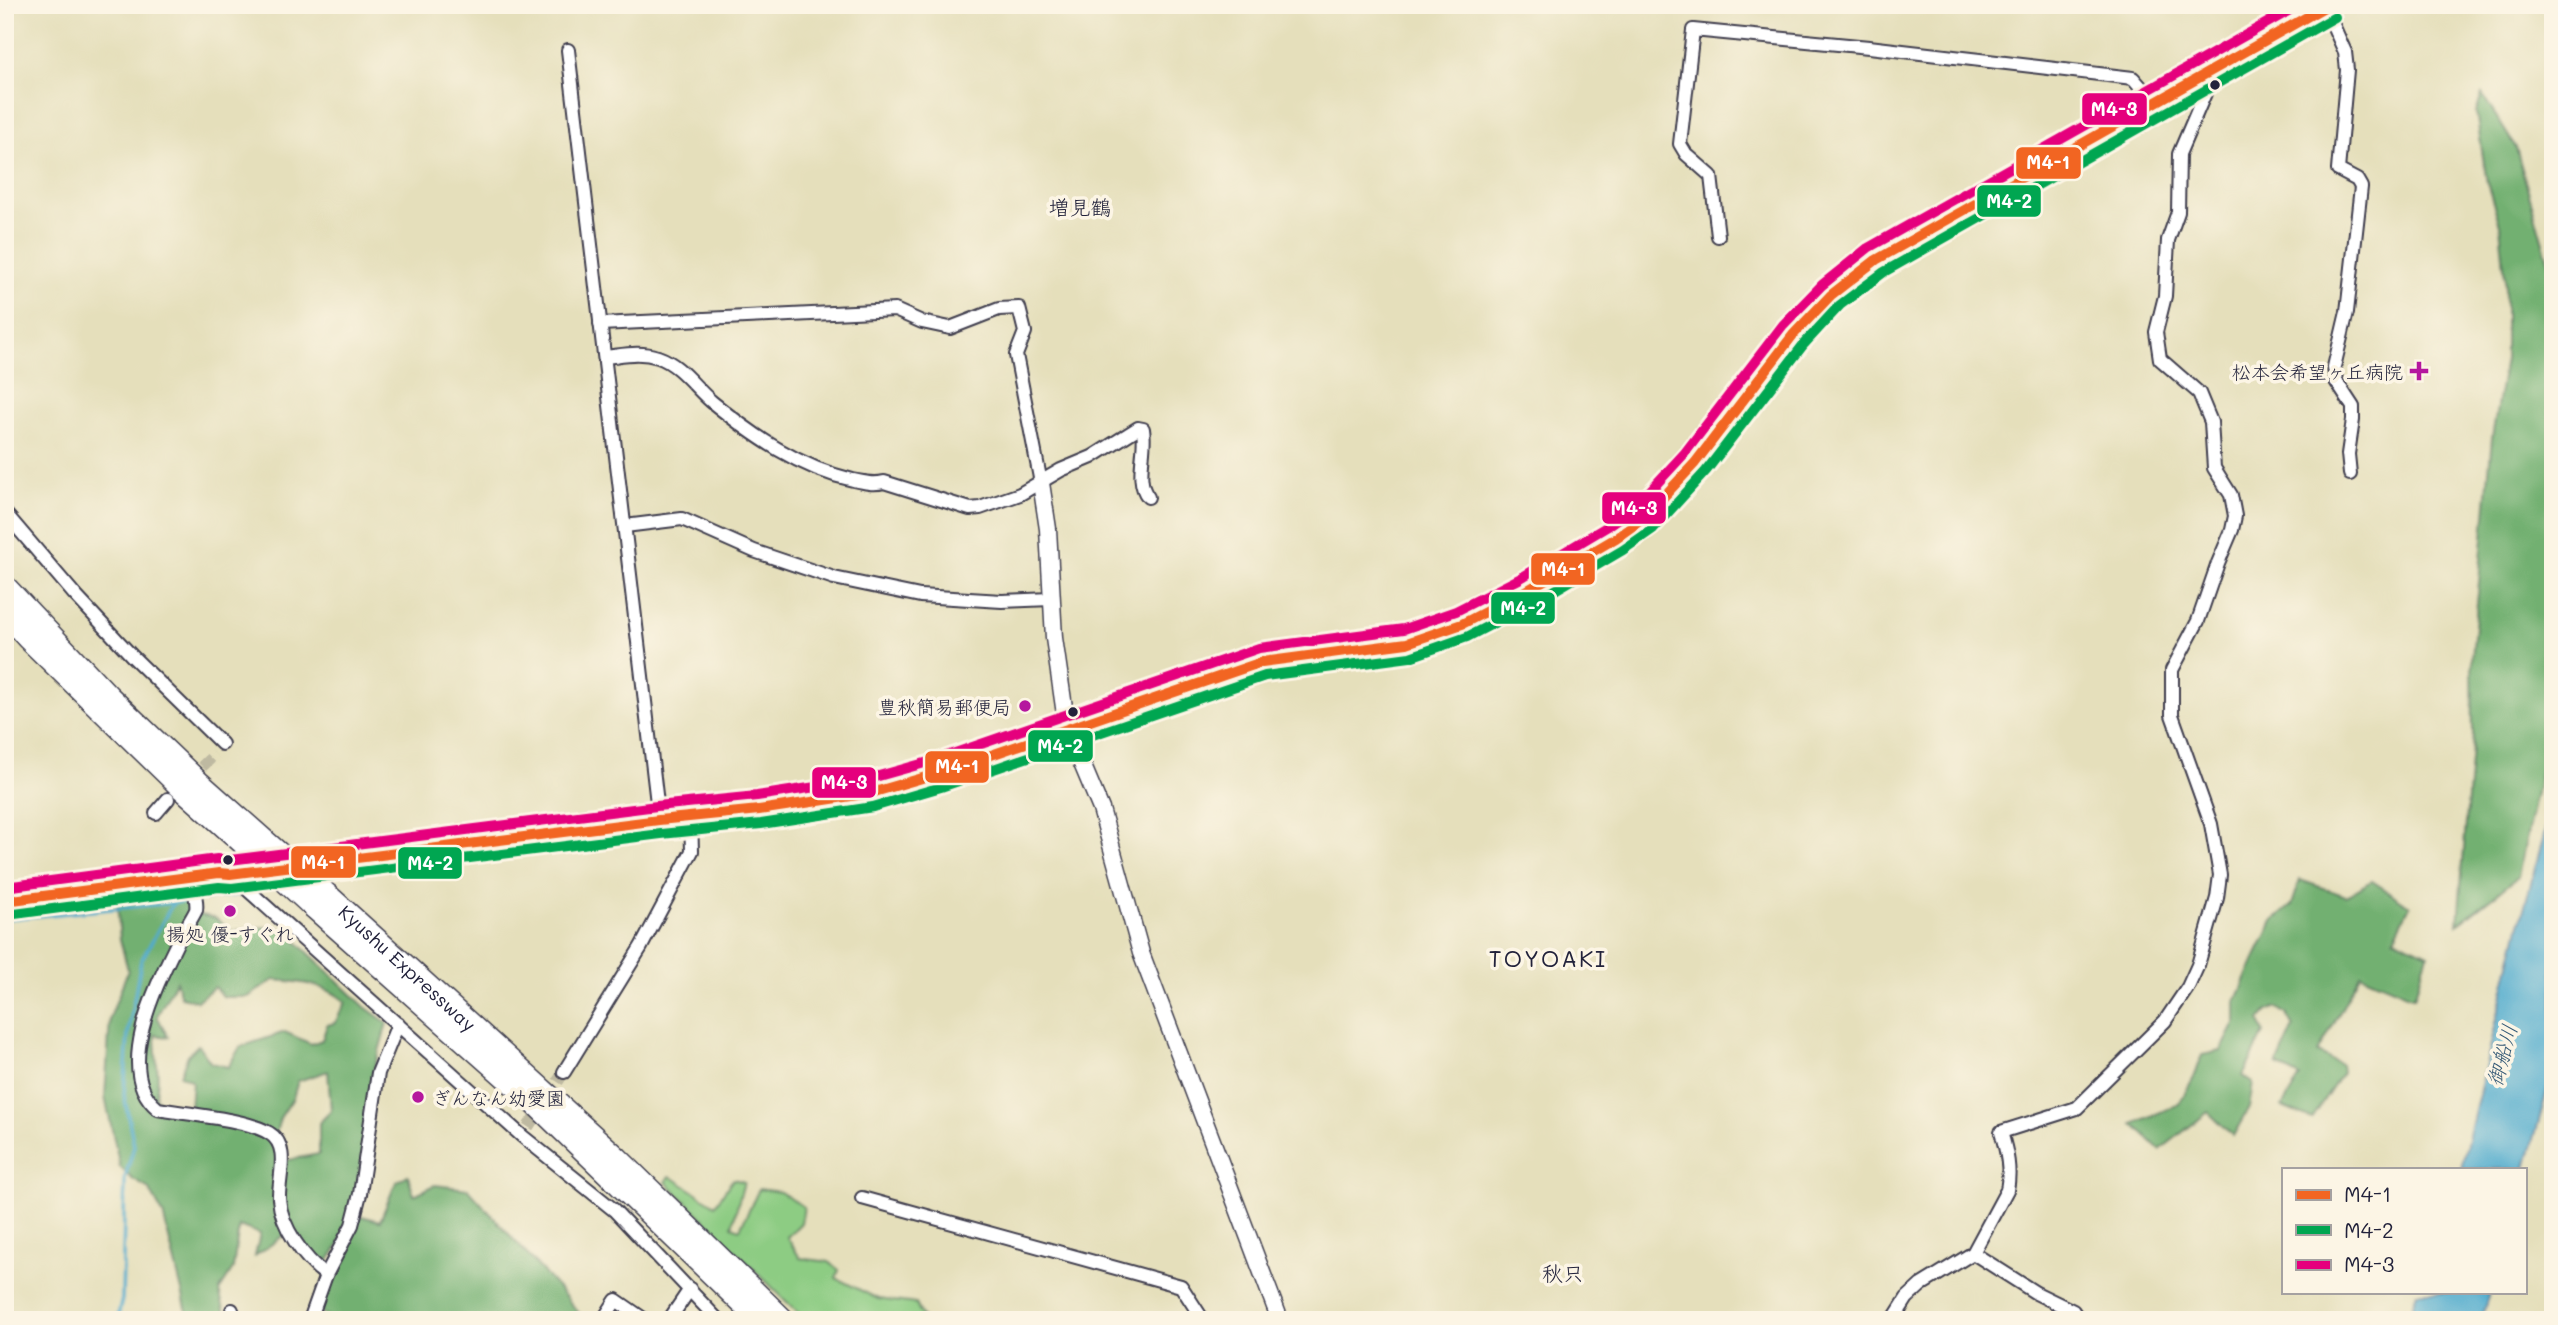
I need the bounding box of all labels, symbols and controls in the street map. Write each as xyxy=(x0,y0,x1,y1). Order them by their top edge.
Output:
unlabelled marker xyxy=(2208,78,2222,92)
line badge: M4-3 xyxy=(2081,92,2148,126)
text: M4-3 xyxy=(2091,96,2137,121)
line badge: M4-1 xyxy=(2015,146,2082,180)
text: M4-1 xyxy=(2026,149,2070,174)
line badge: M4-2 xyxy=(1976,184,2042,218)
text: M4-2 xyxy=(1986,188,2032,213)
district label: 増見鶴 xyxy=(1049,193,1112,220)
place label: 松本会希望ヶ丘病院 xyxy=(2232,359,2403,384)
marker: 松本会希望ヶ丘病院 xyxy=(2409,361,2429,381)
line badge: M4-3 xyxy=(1601,491,1667,525)
text: M4-3 xyxy=(1611,495,1657,520)
line badge: M4-1 xyxy=(1530,552,1596,586)
text: M4-1 xyxy=(1541,556,1585,581)
line badge: M4-2 xyxy=(1490,591,1556,625)
text: M4-2 xyxy=(1500,595,1546,620)
place label: 豊秋簡易郵便局 xyxy=(878,694,1011,719)
marker: 豊秋簡易郵便局 xyxy=(1017,698,1033,714)
unlabelled marker xyxy=(1066,705,1080,719)
line badge: M4-2 xyxy=(1027,729,1094,763)
text: M4-2 xyxy=(1037,733,1083,758)
line badge: M4-1 xyxy=(924,750,990,784)
text: M4-1 xyxy=(935,753,979,778)
line badge: M4-3 xyxy=(811,766,877,799)
text: M4-3 xyxy=(821,769,867,794)
line badge: M4-1 xyxy=(290,845,357,879)
line badge: M4-2 xyxy=(397,846,463,880)
text: M4-1 xyxy=(301,849,345,874)
text: M4-2 xyxy=(407,850,453,875)
unlabelled marker xyxy=(221,853,235,867)
street label: Kyushu Expressway xyxy=(334,899,482,1036)
marker: 揚処 優-すぐれ xyxy=(222,903,238,919)
place label: 揚処 優-すぐれ xyxy=(166,921,294,946)
district label: TOYOAKI xyxy=(1489,943,1607,973)
water label: 御船川 xyxy=(2480,1021,2522,1089)
place label: ぎんなん幼愛園 xyxy=(432,1085,565,1110)
marker: ぎんなん幼愛園 xyxy=(410,1089,426,1105)
legend xyxy=(2282,1168,2526,1294)
text: M4-1 xyxy=(2344,1180,2391,1207)
text: M4-2 xyxy=(2344,1216,2394,1243)
text: M4-3 xyxy=(2344,1250,2394,1277)
district label: 秋只 xyxy=(1542,1259,1584,1286)

